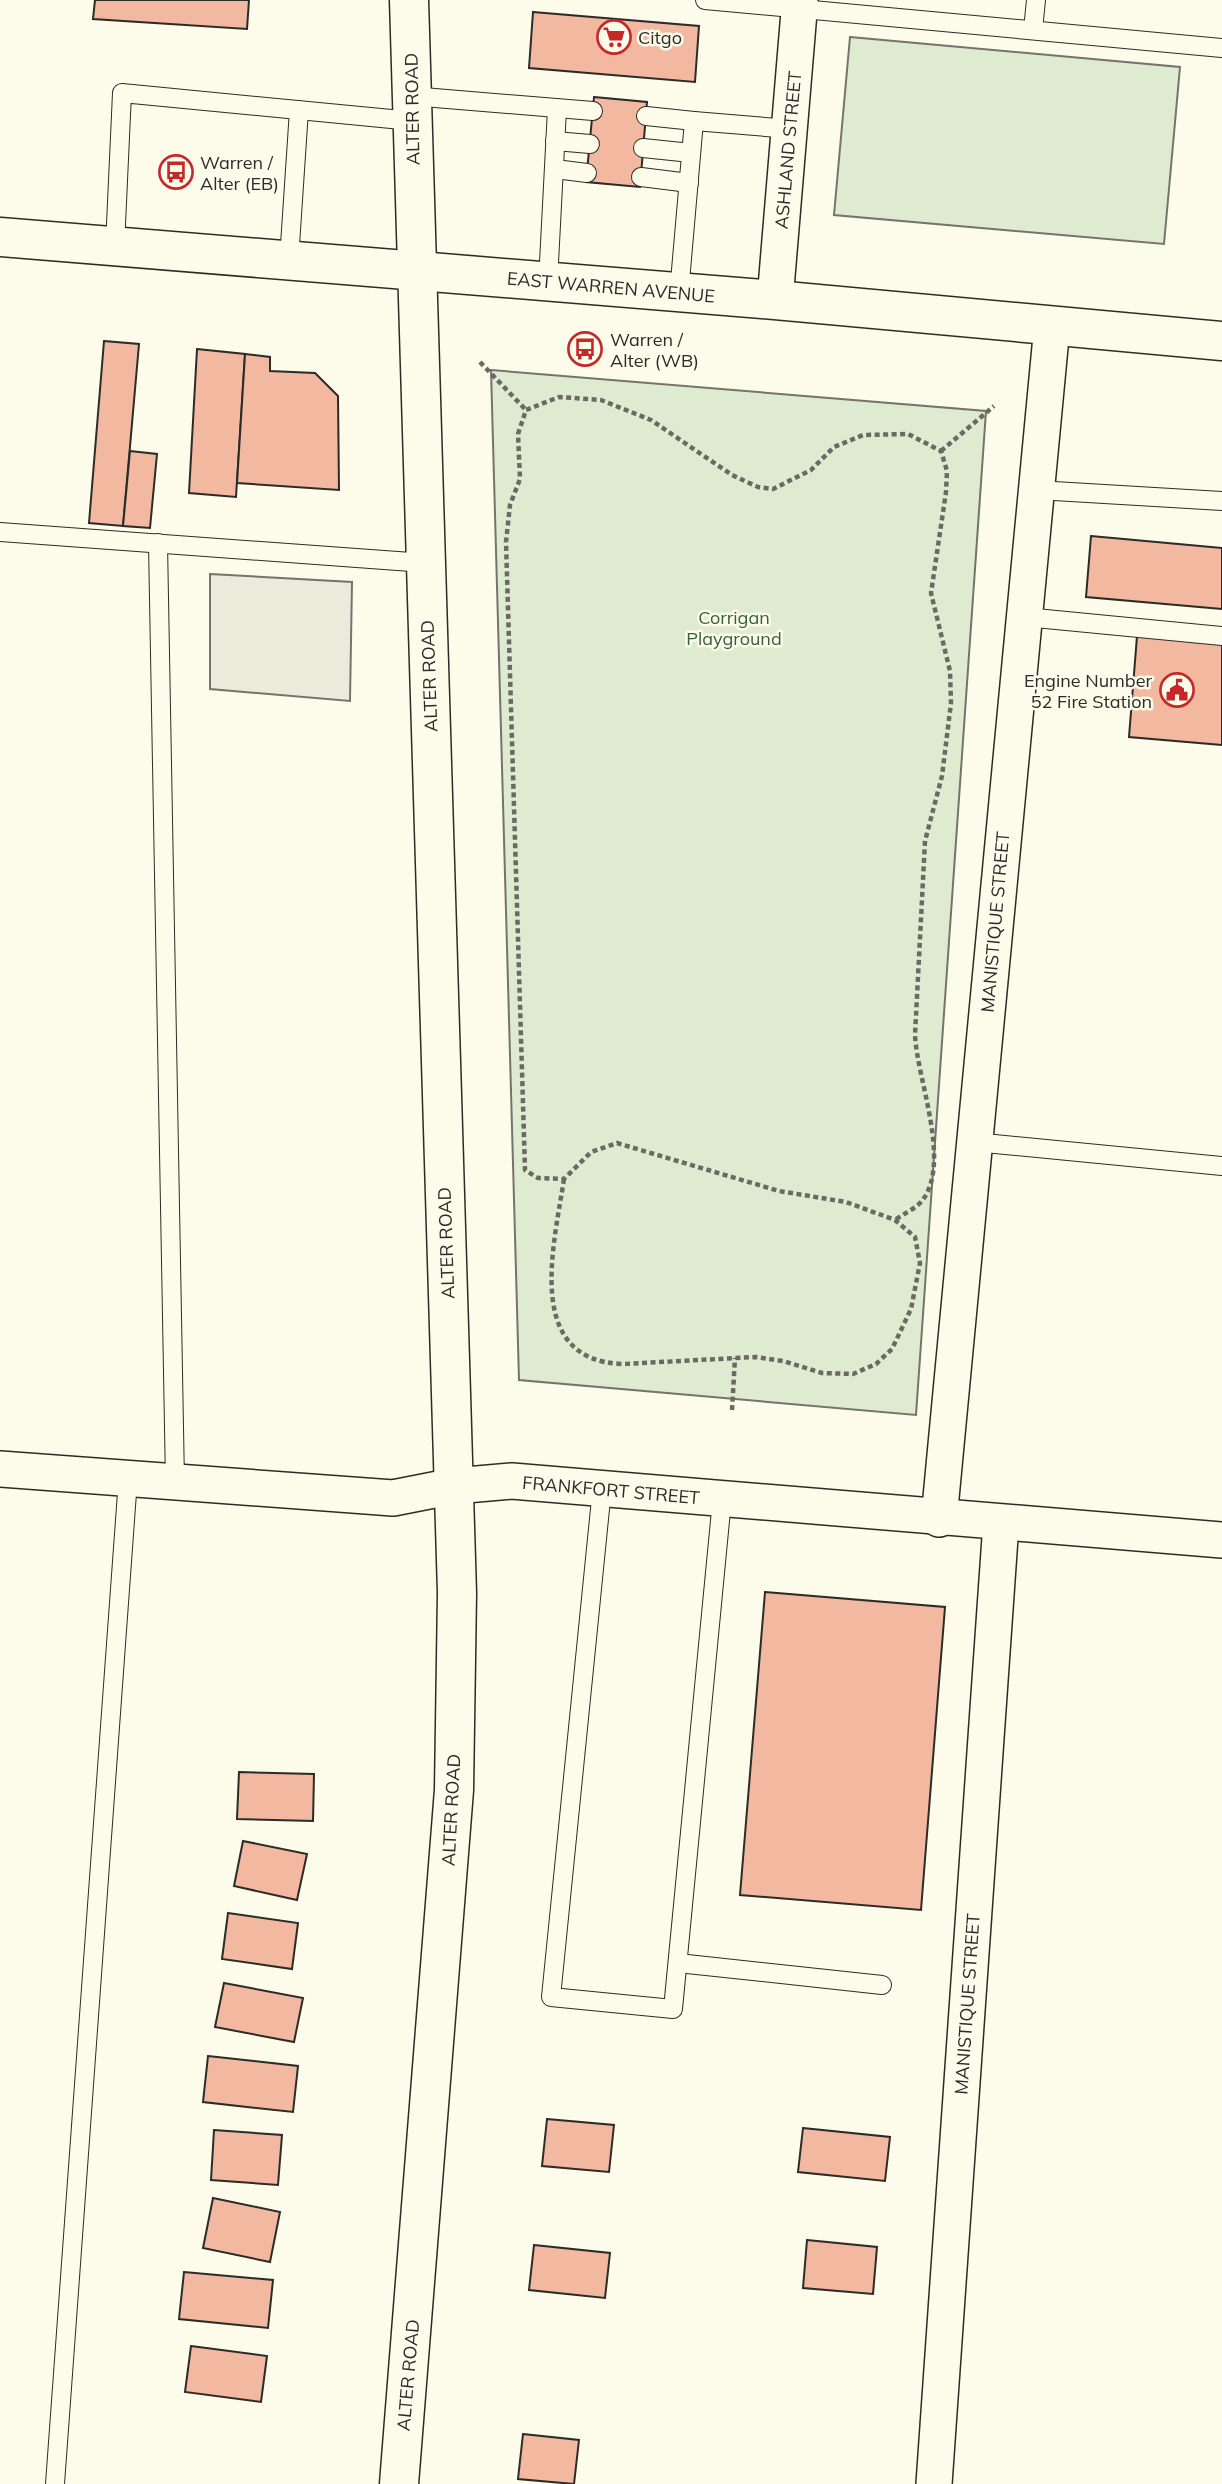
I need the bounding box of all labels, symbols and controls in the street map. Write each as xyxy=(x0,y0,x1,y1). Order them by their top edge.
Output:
supermarket icon: Citgo xyxy=(595,18,633,56)
place label: Citgo xyxy=(638,26,682,49)
street label: ALTER ROAD xyxy=(400,53,424,165)
street label: ASHLAND STREET xyxy=(770,70,806,230)
place label: Warren / Alter (EB) xyxy=(200,151,279,195)
bus stop icon: Warren / Alter (EB) xyxy=(157,153,195,191)
street label: EAST WARREN AVENUE xyxy=(506,266,716,308)
place label: Warren / Alter (WB) xyxy=(610,328,699,372)
bus stop icon: Warren / Alter (WB) xyxy=(566,330,604,368)
park label: Corrigan Playground xyxy=(686,606,782,650)
street label: ALTER ROAD xyxy=(416,620,442,732)
place label: Engine Number 52 Fire Station xyxy=(1024,669,1152,713)
public building icon: Engine Number 52 Fire Station xyxy=(1158,671,1196,709)
street label: MANISTIQUE STREET xyxy=(976,830,1014,1013)
street label: ALTER ROAD xyxy=(433,1187,459,1299)
street label: FRANKFORT STREET xyxy=(521,1471,701,1509)
street label: ALTER ROAD xyxy=(437,1753,465,1867)
street label: MANISTIQUE STREET xyxy=(949,1912,985,2095)
street label: ALTER ROAD xyxy=(392,2318,424,2432)

